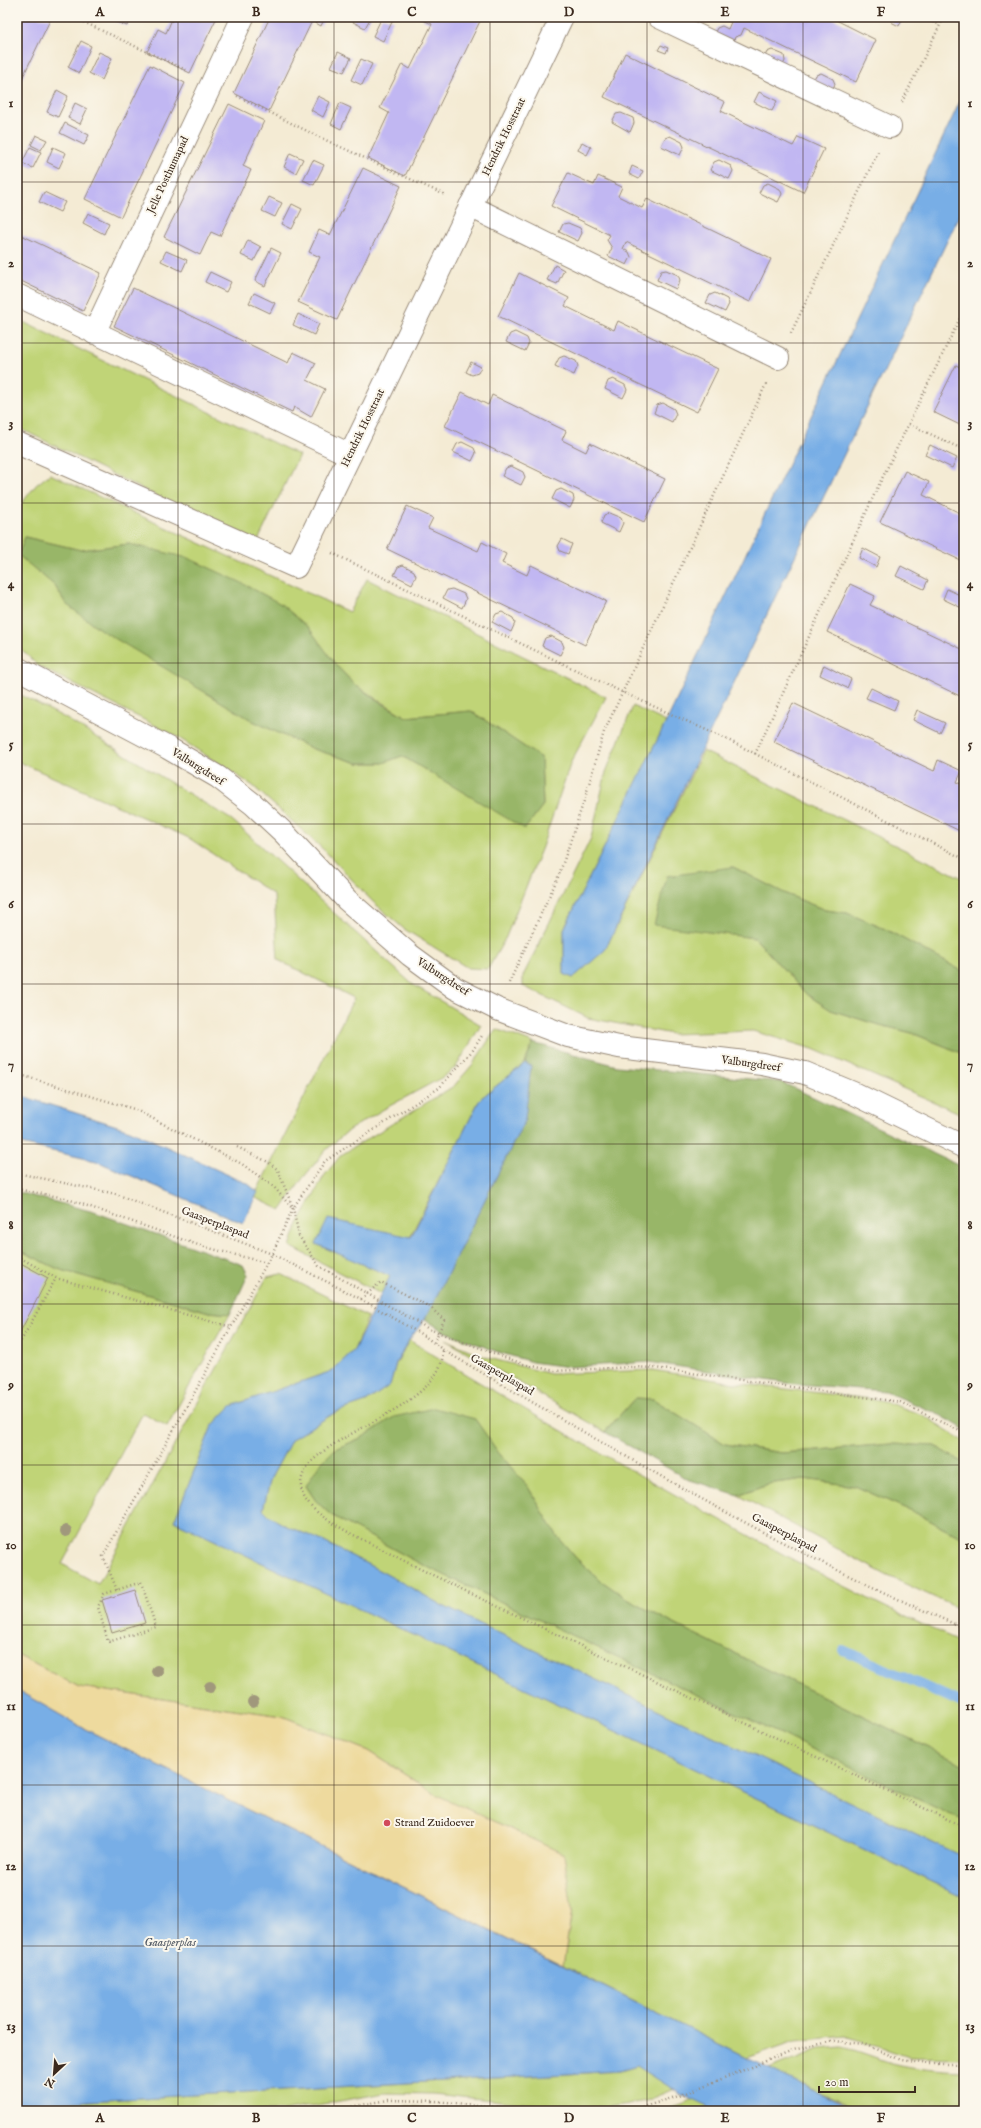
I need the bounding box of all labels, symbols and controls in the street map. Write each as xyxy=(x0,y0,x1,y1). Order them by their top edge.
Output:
text: A xyxy=(95,4,106,21)
text: B xyxy=(252,4,261,21)
text: C xyxy=(407,4,417,21)
text: D xyxy=(564,4,575,21)
text: E xyxy=(720,4,730,21)
text: F xyxy=(877,4,886,21)
text: 1 xyxy=(9,95,14,112)
street label: Hendrik Hosstraat xyxy=(479,95,529,178)
text: 1 xyxy=(968,95,973,112)
street label: Jelle Posthumapad xyxy=(143,134,192,218)
text: 2 xyxy=(8,255,14,272)
text: 2 xyxy=(967,255,973,272)
street label: Hendrik Hosstraat xyxy=(338,386,388,469)
text: 3 xyxy=(9,415,14,432)
text: 3 xyxy=(968,415,973,432)
text: 4 xyxy=(8,576,15,593)
text: 4 xyxy=(967,576,974,593)
text: 5 xyxy=(9,736,14,753)
text: 5 xyxy=(968,736,973,753)
street label: Valburgdreef xyxy=(168,745,229,790)
text: 6 xyxy=(8,896,14,913)
text: 6 xyxy=(967,896,973,913)
street label: Valburgdreef xyxy=(413,954,474,1000)
street label: Valburgdreef xyxy=(719,1053,784,1075)
text: 7 xyxy=(8,1057,14,1074)
text: 7 xyxy=(967,1057,973,1074)
street label: Gaasperplaspad xyxy=(179,1204,251,1242)
text: 8 xyxy=(8,1217,14,1234)
text: 8 xyxy=(967,1217,973,1234)
street label: Gaasperplaspad xyxy=(468,1351,536,1399)
text: 9 xyxy=(7,1377,14,1394)
text: 9 xyxy=(966,1377,973,1394)
street label: Gaasperplaspad xyxy=(749,1510,819,1556)
text: 10 xyxy=(5,1537,17,1554)
text: 10 xyxy=(964,1537,976,1554)
text: 11 xyxy=(6,1698,16,1715)
text: 11 xyxy=(965,1698,975,1715)
place label: Strand Zuidoever xyxy=(395,1816,474,1830)
marker: Strand Zuidoever xyxy=(382,1818,392,1828)
text: 12 xyxy=(6,1858,16,1875)
text: 12 xyxy=(965,1858,975,1875)
water label: Gaasperplas xyxy=(144,1935,196,1950)
text: 13 xyxy=(6,2018,16,2035)
text: 13 xyxy=(965,2018,975,2035)
north arrow xyxy=(34,2054,74,2094)
scale bar xyxy=(819,2068,915,2094)
text: N xyxy=(42,2074,58,2091)
text: 20 m xyxy=(825,2075,848,2090)
text: A xyxy=(95,2110,106,2127)
text: B xyxy=(252,2110,261,2127)
text: C xyxy=(407,2110,417,2127)
text: D xyxy=(564,2110,575,2127)
text: E xyxy=(720,2110,730,2127)
text: F xyxy=(877,2110,886,2127)

